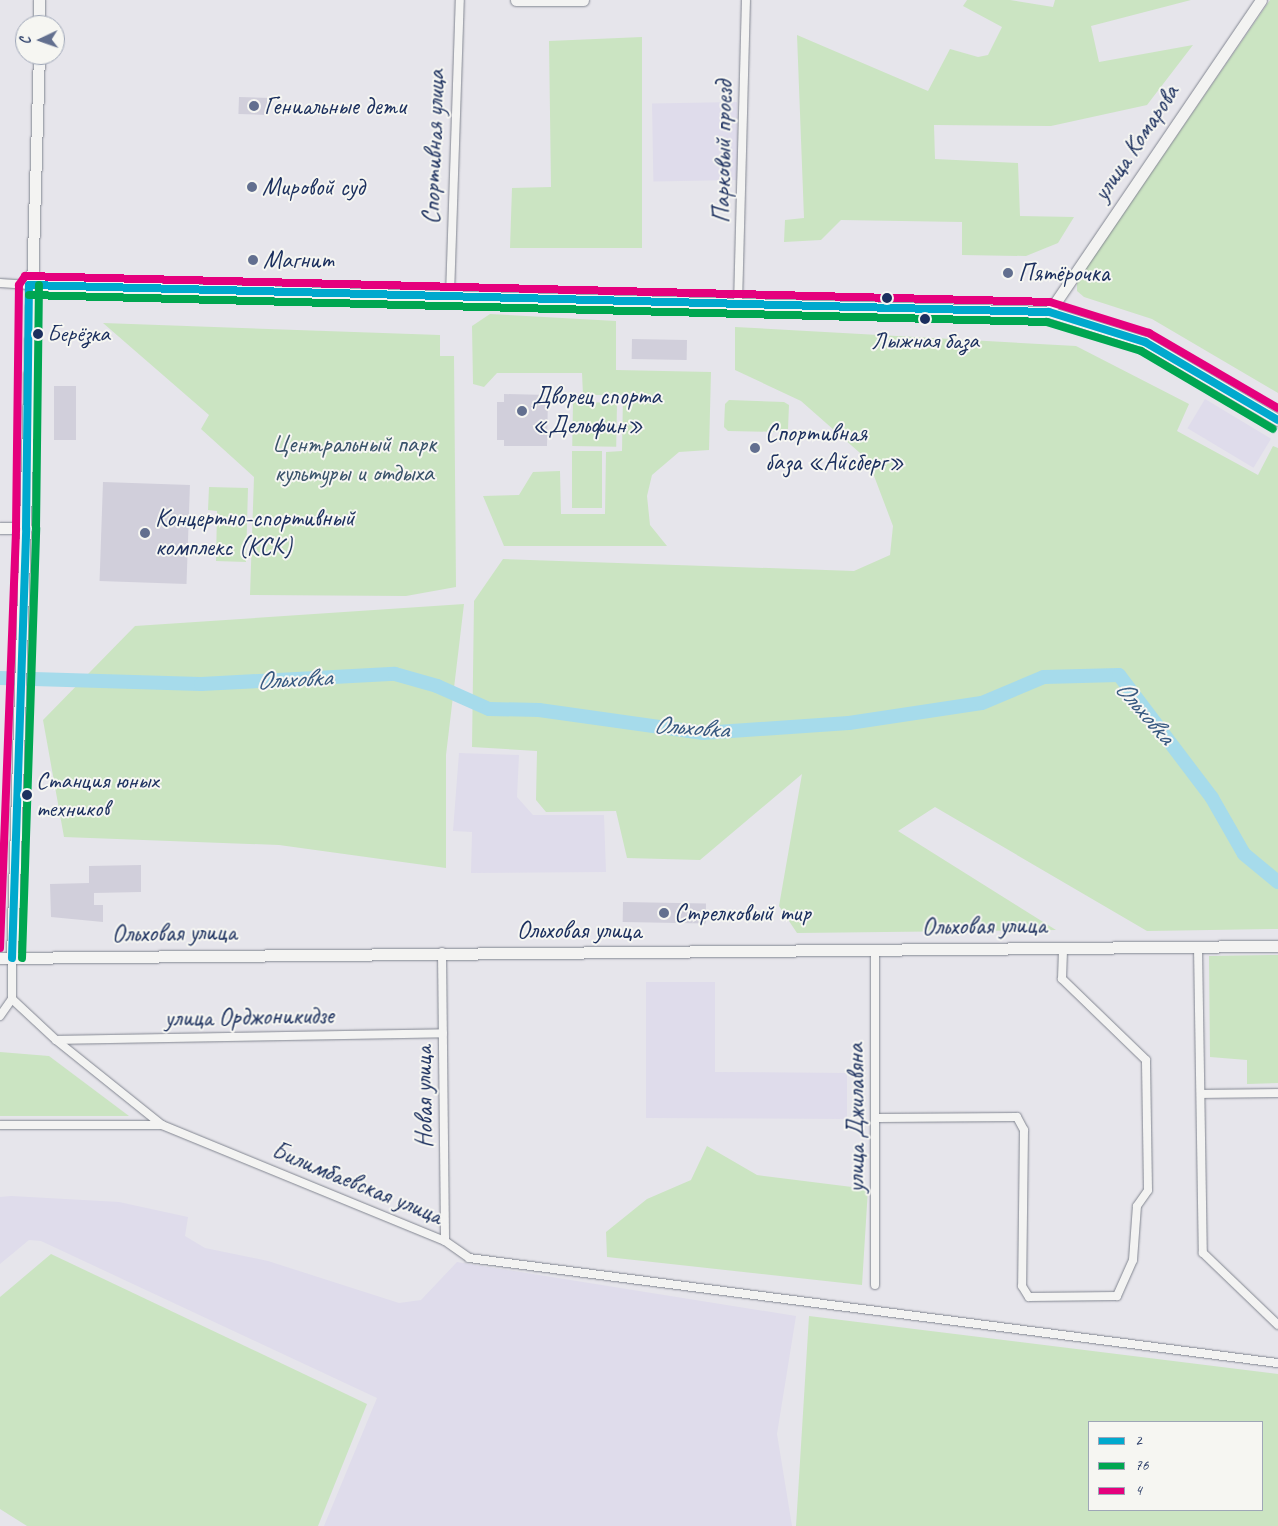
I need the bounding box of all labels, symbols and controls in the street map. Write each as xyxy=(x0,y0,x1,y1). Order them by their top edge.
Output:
north arrow xyxy=(15,15,65,65)
text: С xyxy=(17,37,34,45)
street label: Спортивная улица xyxy=(416,69,452,225)
street label: улица Комарова xyxy=(1086,79,1186,207)
street label: Парковый проезд xyxy=(707,80,739,224)
place label: Гениальные дети xyxy=(264,91,408,121)
marker: Гениальные дети xyxy=(248,100,260,112)
place label: Мировой суд xyxy=(262,172,364,202)
marker: Мировой суд xyxy=(246,181,258,193)
place label: Магнит xyxy=(263,245,334,275)
marker: Магнит xyxy=(247,254,259,266)
place label: Пятёрочка xyxy=(1018,258,1110,288)
marker: Пятёрочка xyxy=(1002,267,1014,279)
unlabelled marker xyxy=(882,293,892,303)
marker: Лыжная база xyxy=(920,314,930,324)
place label: Берёзка xyxy=(47,320,110,348)
place label: Лыжная база xyxy=(871,327,979,355)
marker: Берёзка xyxy=(33,329,43,339)
place label: Дворец спорта «Дельфин» xyxy=(532,382,660,441)
marker: Дворец спорта «Дельфин» xyxy=(516,405,528,417)
place label: Спортивная база «Айсберг» xyxy=(765,419,904,478)
park label: Центральный парк культуры и отдыха xyxy=(272,430,436,489)
marker: Спортивная база «Айсберг» xyxy=(749,442,761,454)
place label: Концертно-спортивный комплекс (КСК) xyxy=(155,504,355,563)
marker: Концертно-спортивный комплекс (КСК) xyxy=(139,527,151,539)
water label: Ольховка xyxy=(256,661,332,697)
water label: Ольховка xyxy=(1109,673,1181,751)
water label: Ольховка xyxy=(653,709,729,745)
place label: Станция юных техников xyxy=(36,767,158,823)
marker: Станция юных техников xyxy=(22,790,32,800)
place label: Стрелковый тир xyxy=(674,898,811,928)
marker: Стрелковый тир xyxy=(658,907,670,919)
street label: Ольховая улица xyxy=(921,910,1047,942)
street label: Ольховая улица xyxy=(516,915,642,945)
street label: Ольховая улица xyxy=(111,917,237,949)
street label: улица Орджоникидзе xyxy=(165,1001,333,1033)
street label: улица Джилавяна xyxy=(841,1043,871,1193)
street label: Новая улица xyxy=(408,1045,440,1149)
street label: Билимбаевская улица xyxy=(267,1135,447,1231)
legend xyxy=(1088,1421,1263,1511)
text: 2 xyxy=(1135,1431,1142,1450)
text: 76 xyxy=(1135,1456,1149,1475)
text: 4 xyxy=(1135,1481,1142,1500)

